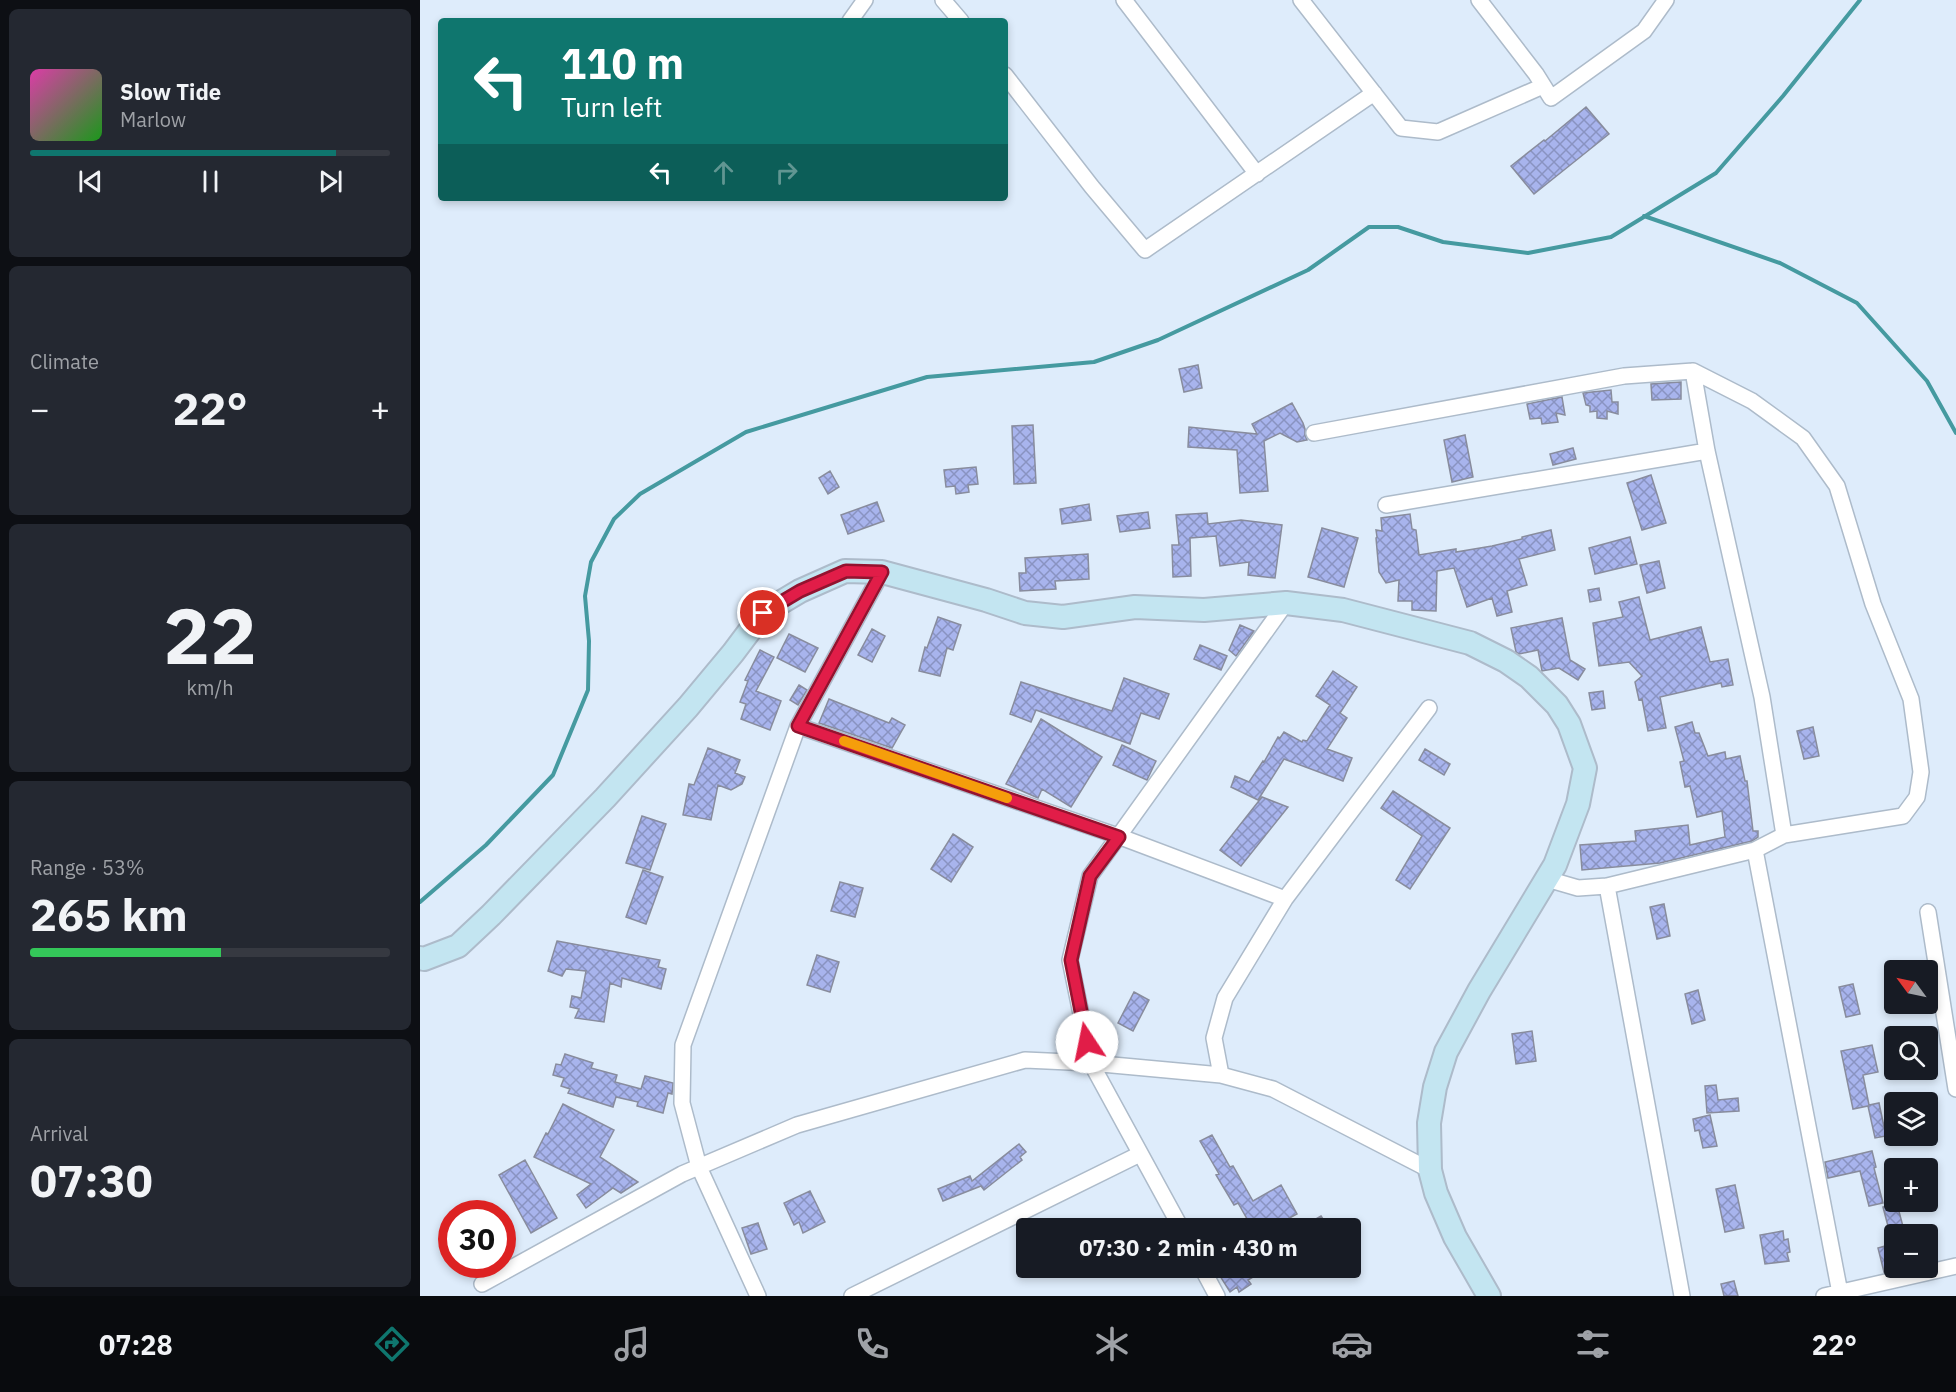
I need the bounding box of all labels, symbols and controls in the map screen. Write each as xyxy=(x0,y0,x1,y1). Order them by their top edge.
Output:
text: 110 m xyxy=(561,36,684,91)
icon: left xyxy=(462,42,540,120)
text: Slow Tide xyxy=(120,77,221,106)
text: Turn left xyxy=(561,89,662,124)
text: Marlow xyxy=(120,106,186,133)
icon: left xyxy=(644,156,677,189)
icon: ahead xyxy=(707,156,740,189)
icon: right xyxy=(770,156,803,189)
icon: previous xyxy=(74,165,107,198)
icon: pause xyxy=(194,165,227,198)
icon: next xyxy=(314,165,347,198)
text: Climate xyxy=(30,348,99,375)
text: 22° xyxy=(172,379,248,437)
text: − xyxy=(30,387,50,430)
text: + xyxy=(370,387,390,430)
text: 22 xyxy=(163,584,257,685)
pin xyxy=(737,587,788,638)
icon: arrive xyxy=(746,596,779,629)
text: km/h xyxy=(186,674,234,701)
text: Range · 53% xyxy=(30,854,145,881)
text: 265 km xyxy=(30,885,188,943)
north arrow xyxy=(1884,960,1938,1014)
map controls xyxy=(1884,960,1938,1278)
position arrow xyxy=(1055,1010,1119,1074)
button: search xyxy=(1884,1026,1938,1080)
button: layers xyxy=(1884,1092,1938,1146)
text: Arrival xyxy=(30,1120,88,1147)
text: 07:30 xyxy=(30,1151,153,1209)
button: + xyxy=(1884,1158,1938,1212)
speed limit sign: 30 xyxy=(438,1200,516,1278)
button: − xyxy=(1884,1224,1938,1278)
text: 07:30 · 2 min · 430 m xyxy=(1079,1233,1298,1262)
icon: directions xyxy=(371,1323,413,1365)
icon: music xyxy=(611,1323,653,1365)
icon: phone xyxy=(851,1323,893,1365)
icon: climate xyxy=(1091,1323,1133,1365)
icon: car xyxy=(1331,1323,1373,1365)
icon: filters xyxy=(1572,1323,1614,1365)
text: 07:28 xyxy=(99,1327,173,1362)
text: 22° xyxy=(1812,1327,1857,1362)

